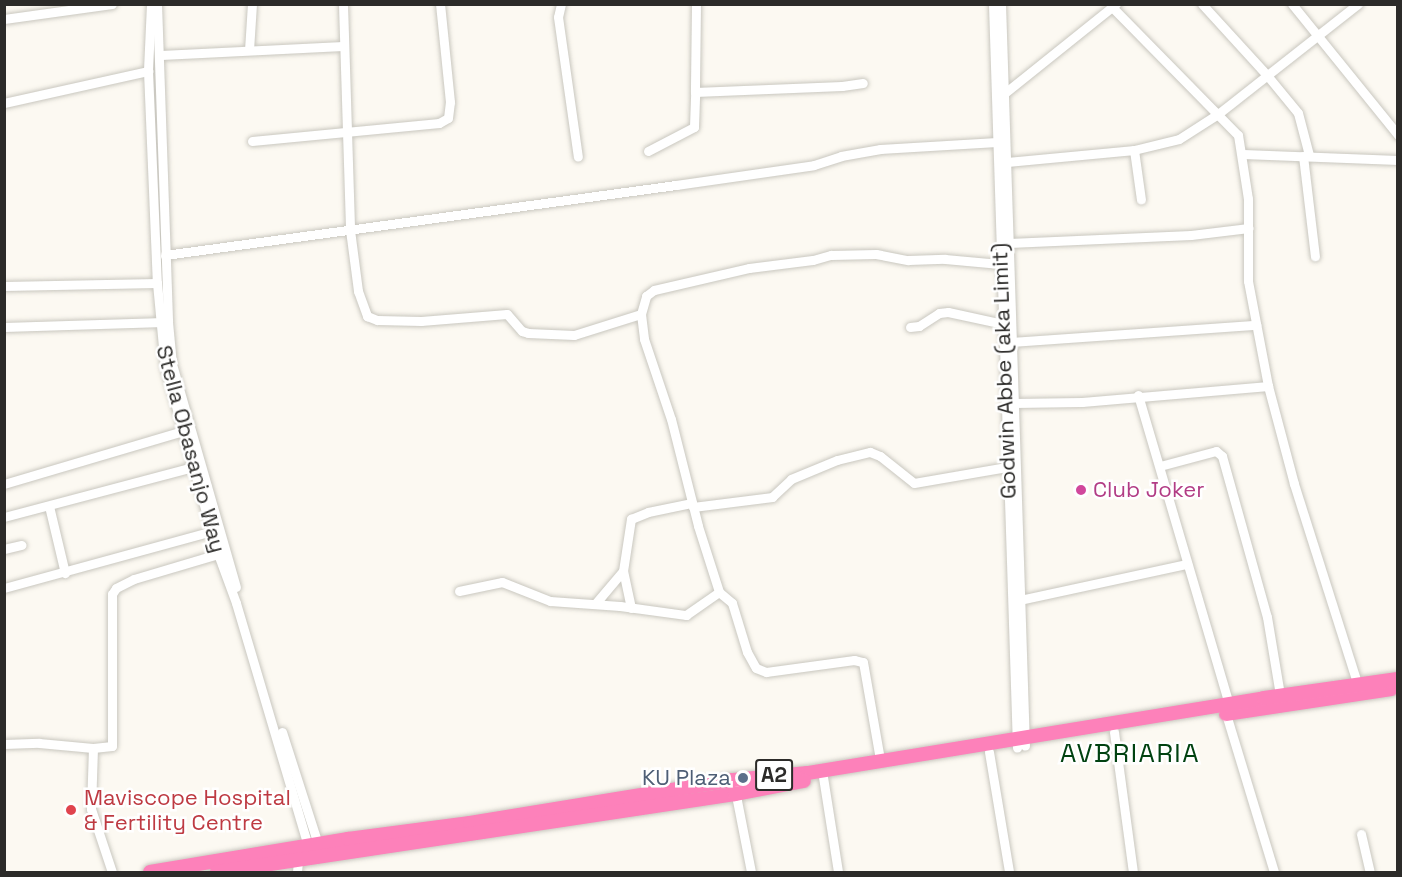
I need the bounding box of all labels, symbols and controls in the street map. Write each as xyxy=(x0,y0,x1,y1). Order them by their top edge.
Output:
street label: Godwin Abbe (aka Limit) xyxy=(986,242,1022,500)
street label: Stella Obasanjo Way xyxy=(151,342,231,556)
place label: Club Joker xyxy=(1093,477,1204,503)
marker: Club Joker xyxy=(1074,483,1088,497)
district label: AVBRIARIA xyxy=(1060,738,1200,770)
road number: A2 xyxy=(754,757,794,793)
place label: KU Plaza xyxy=(642,765,731,791)
marker: KU Plaza xyxy=(736,771,750,785)
place label: Maviscope Hospital & Fertility Centre xyxy=(84,784,291,836)
marker: Maviscope Hospital & Fertility Centre xyxy=(62,801,80,819)

